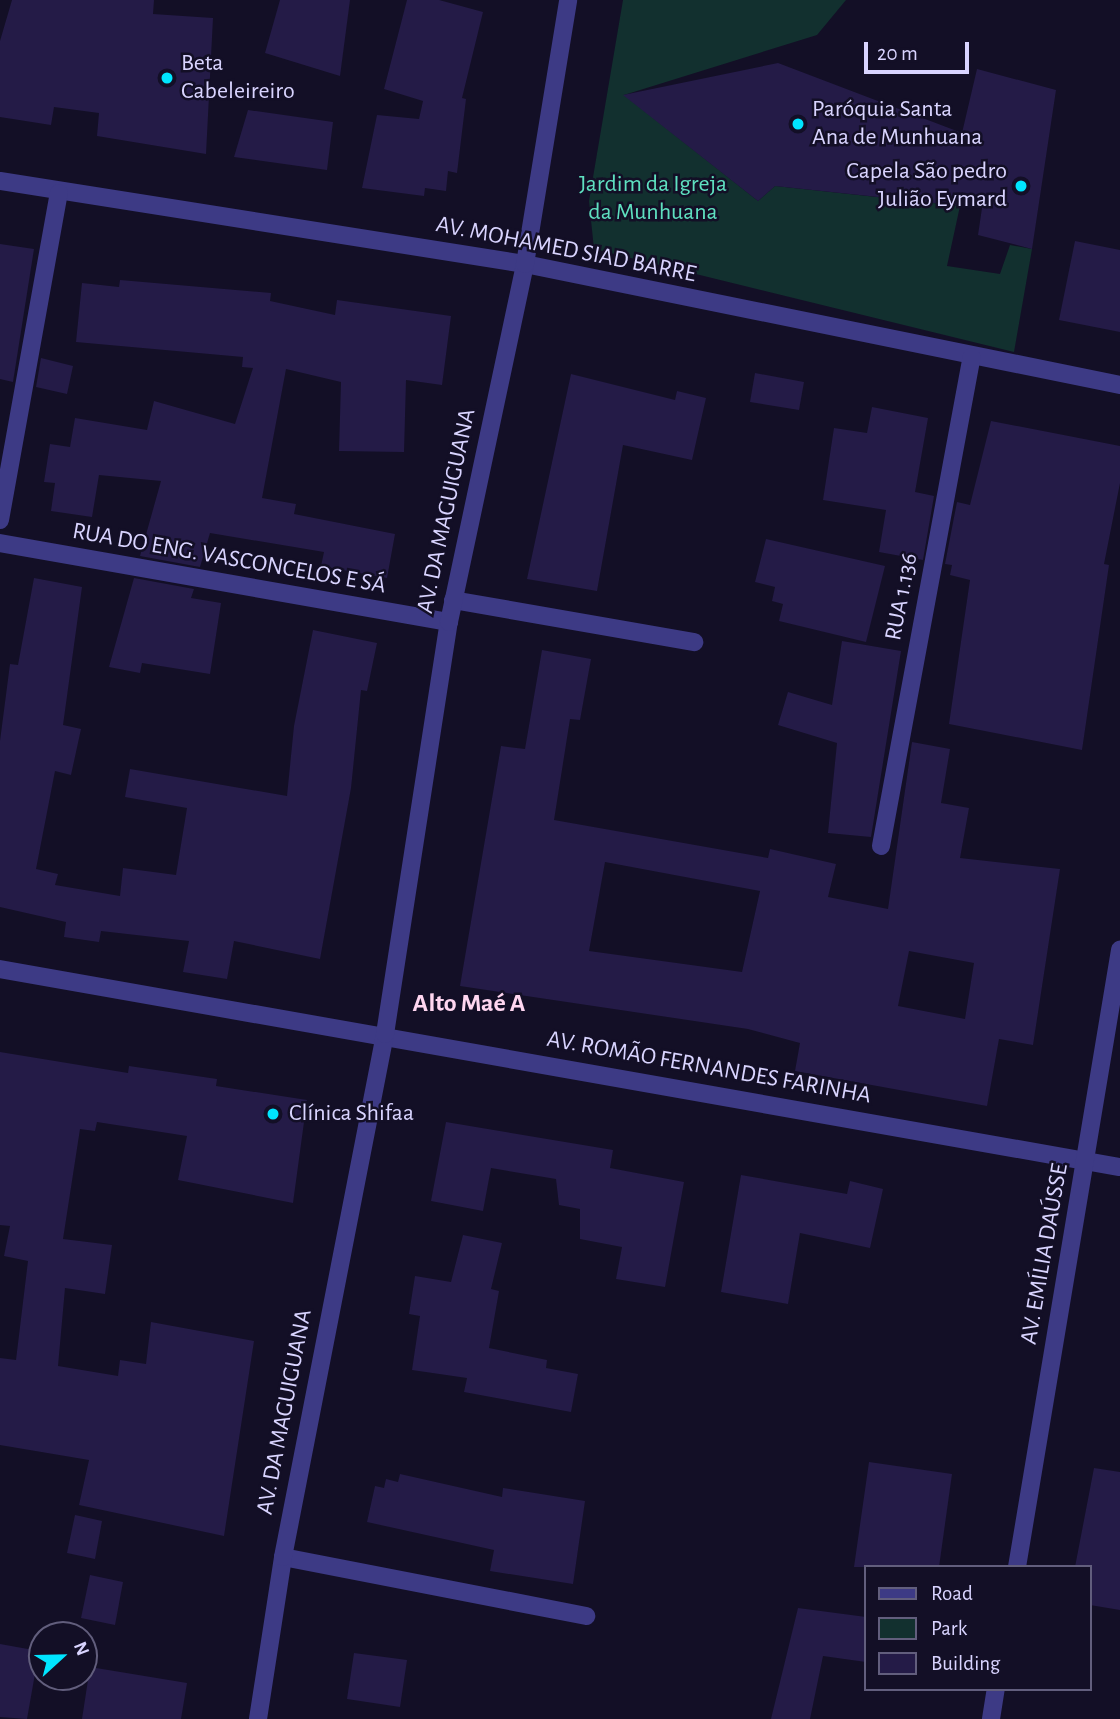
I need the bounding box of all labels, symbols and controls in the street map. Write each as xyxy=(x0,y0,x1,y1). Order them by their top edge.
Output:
scale bar xyxy=(868,28,973,72)
text: 20 m xyxy=(877,43,918,64)
place label: Beta Cabeleireiro xyxy=(181,50,295,106)
marker: Beta Cabeleireiro xyxy=(159,70,175,86)
place label: Paróquia Santa Ana de Munhuana xyxy=(812,96,982,152)
marker: Paróquia Santa Ana de Munhuana xyxy=(790,116,806,132)
place label: Capela São pedro Julião Eymard xyxy=(846,158,1007,214)
park label: Jardim da Igreja da Munhuana xyxy=(579,171,727,227)
marker: Capela São pedro Julião Eymard xyxy=(1013,178,1029,194)
street label: AV. MOHAMED SIAD BARRE xyxy=(433,211,699,289)
street label: AV. DA MAGUIGUANA xyxy=(411,406,483,616)
street label: RUA DO ENG. VASCONCELOS E SÁ xyxy=(70,517,388,601)
street label: RUA 1.136 xyxy=(879,551,925,643)
district label: Alto Maé A xyxy=(413,988,525,1020)
street label: AV. ROMÃO FERNANDES FARINHA xyxy=(545,1025,873,1111)
place label: Clínica Shifaa xyxy=(289,1100,414,1128)
marker: Clínica Shifaa xyxy=(263,1104,283,1124)
street label: AV. EMÍLIA DAÚSSE xyxy=(1015,1161,1075,1347)
street label: AV. DA MAGUIGUANA xyxy=(251,1307,319,1517)
legend xyxy=(864,1565,1092,1691)
text: Road xyxy=(931,1583,973,1604)
text: Park xyxy=(931,1618,967,1639)
north arrow xyxy=(28,1621,98,1691)
text: N xyxy=(70,1639,92,1658)
text: Building xyxy=(931,1653,1000,1674)

